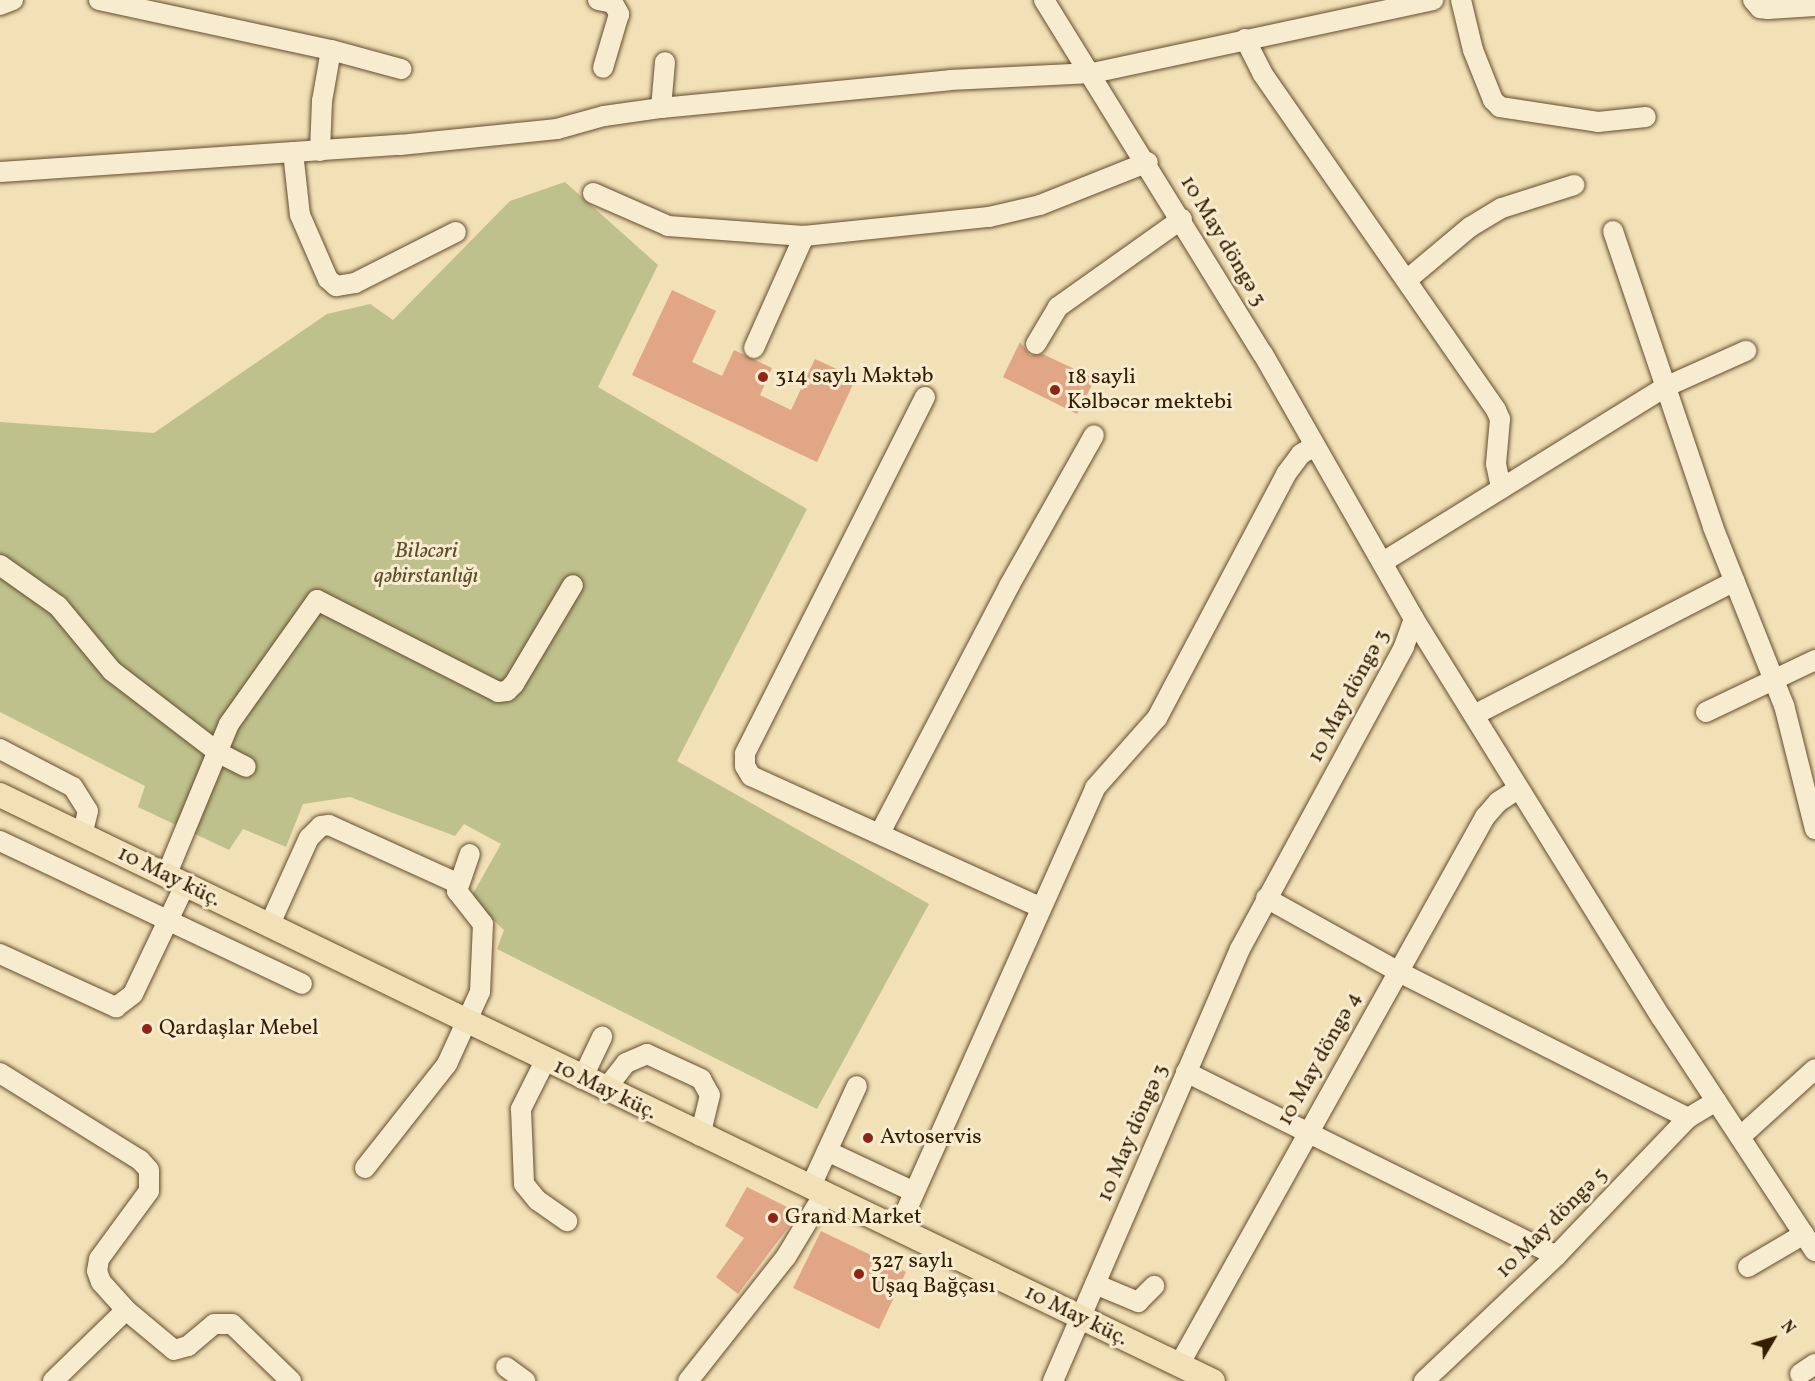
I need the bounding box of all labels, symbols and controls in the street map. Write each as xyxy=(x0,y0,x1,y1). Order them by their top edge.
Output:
street label: 10 May döngə 3 xyxy=(1174,171,1272,311)
place label: 314 saylı Məktəb xyxy=(775,364,934,390)
place label: 18 sayli Kəlbəcər mektebi xyxy=(1067,364,1233,416)
marker: 314 saylı Məktəb xyxy=(756,370,770,384)
marker: 18 sayli Kəlbəcər mektebi xyxy=(1048,383,1062,397)
park label: Biləcəri qəbirstanlığı xyxy=(374,538,478,590)
street label: 10 May döngə 3 xyxy=(1303,625,1395,767)
street label: 10 May küç. xyxy=(113,840,225,914)
street label: 10 May döngə 4 xyxy=(1272,987,1368,1131)
place label: Qardaşlar Mebel xyxy=(159,1016,319,1042)
marker: Qardaşlar Mebel xyxy=(140,1022,154,1036)
street label: 10 May küç. xyxy=(549,1053,661,1127)
street label: 10 May döngə 3 xyxy=(1092,1060,1174,1206)
place label: Avtoservis xyxy=(880,1125,982,1151)
marker: Avtoservis xyxy=(861,1131,875,1145)
street label: 10 May döngə 5 xyxy=(1491,1162,1613,1284)
place label: Grand Market xyxy=(785,1205,922,1231)
marker: Grand Market xyxy=(766,1211,780,1225)
place label: 327 saylı Uşaq Bağçası xyxy=(871,1248,995,1300)
marker: 327 saylı Uşaq Bağçası xyxy=(852,1267,866,1281)
street label: 10 May küç. xyxy=(1020,1279,1132,1353)
north arrow xyxy=(1743,1309,1803,1369)
text: N xyxy=(1775,1317,1799,1339)

